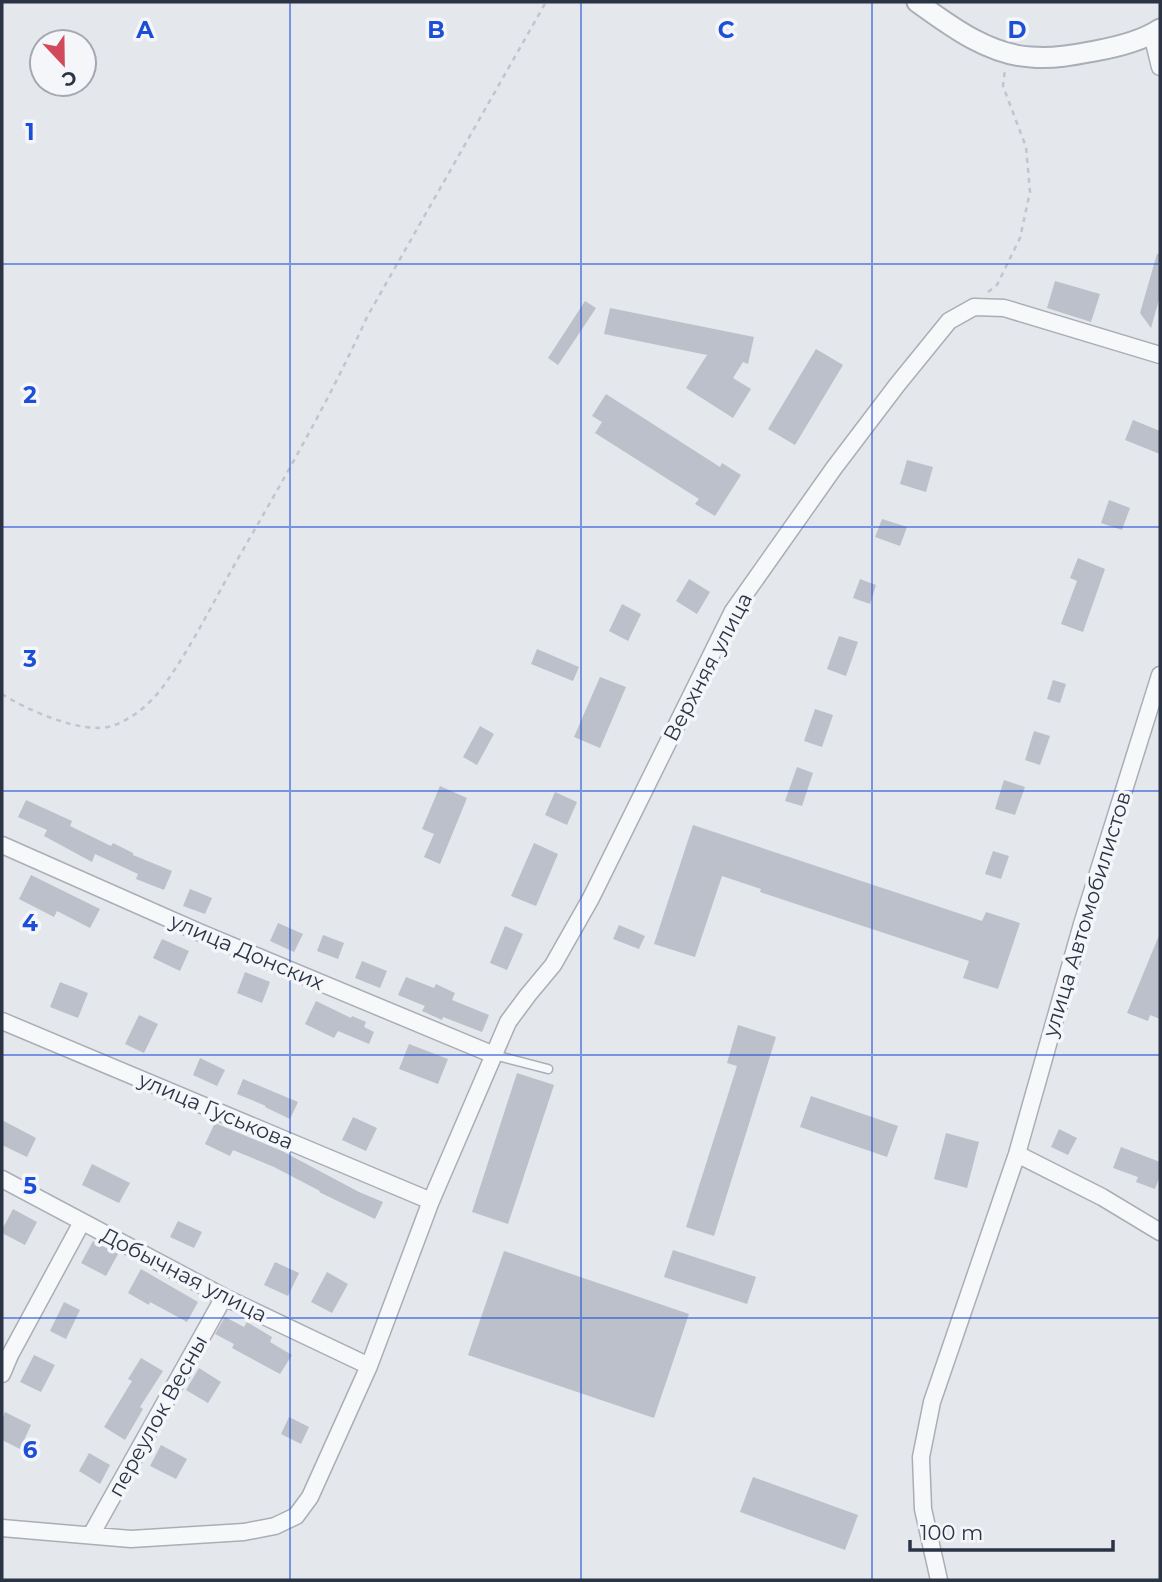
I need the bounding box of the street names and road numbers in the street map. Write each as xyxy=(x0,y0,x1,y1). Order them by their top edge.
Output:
street label: Верхняя улица xyxy=(658,588,757,745)
street label: улица Автомобилистов xyxy=(1037,788,1136,1041)
street label: улица Донских xyxy=(166,908,328,995)
street label: улица Гуськова xyxy=(134,1066,297,1154)
street label: Добычная улица xyxy=(97,1222,271,1327)
street label: переулок Весны xyxy=(103,1331,212,1501)

